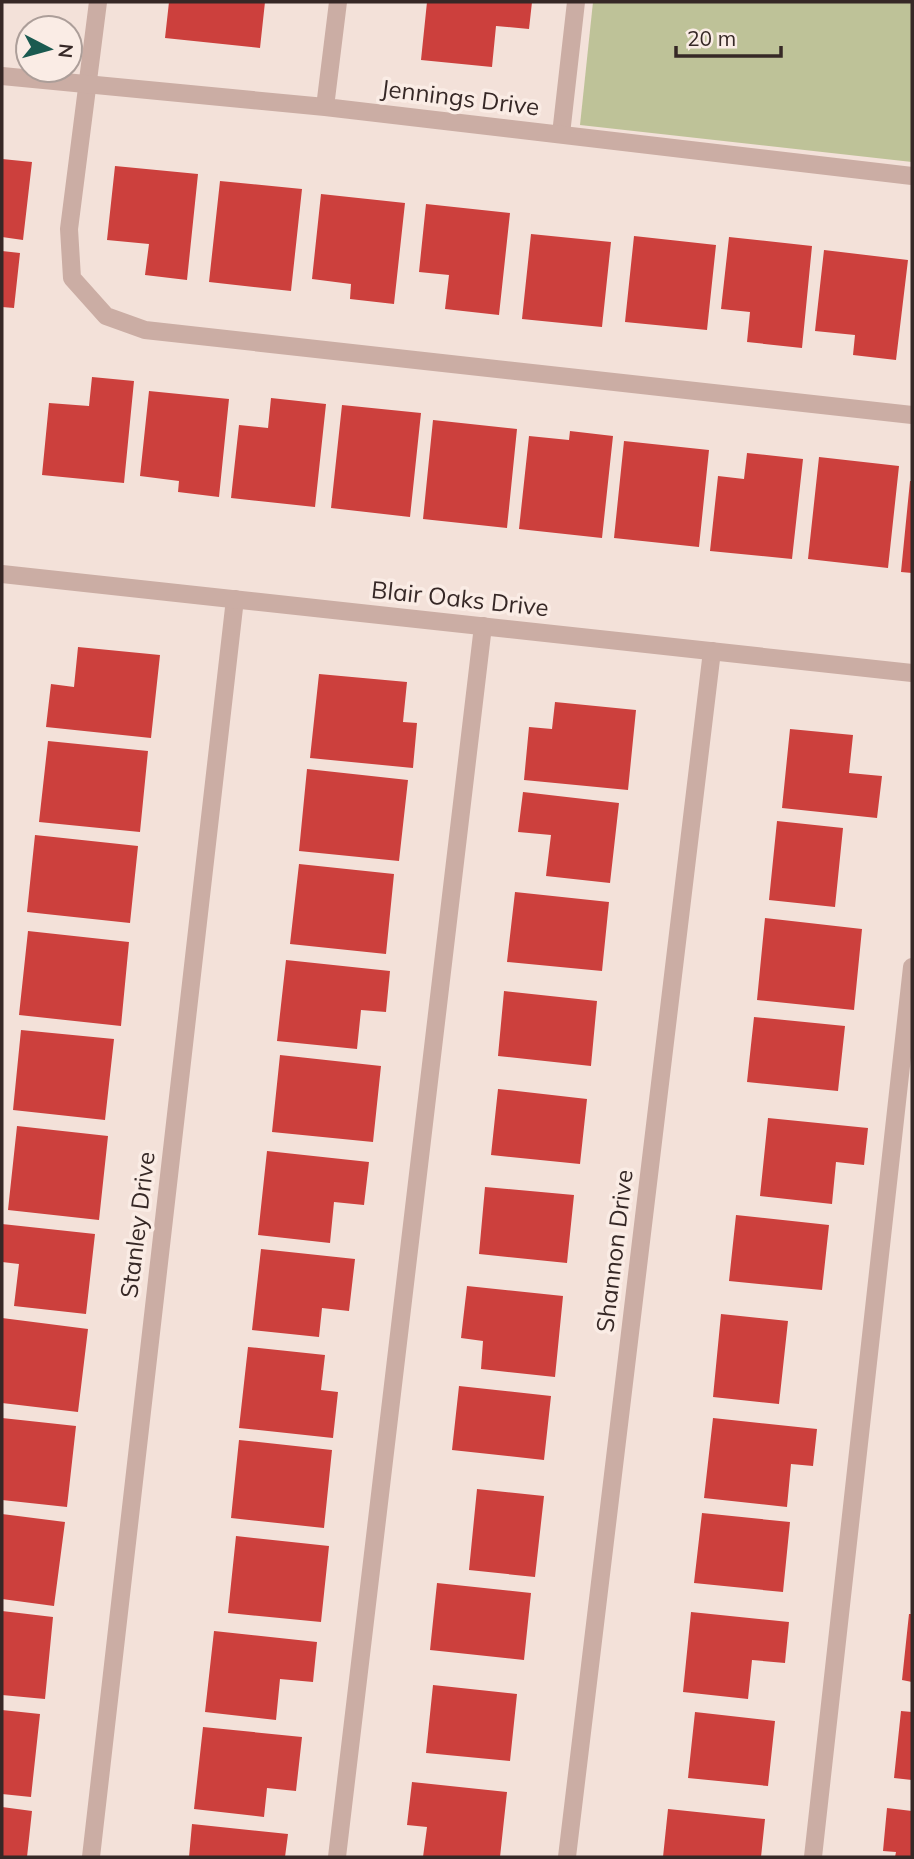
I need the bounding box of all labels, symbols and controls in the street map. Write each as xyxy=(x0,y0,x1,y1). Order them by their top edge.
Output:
north arrow xyxy=(14,14,84,84)
scale bar xyxy=(676,14,781,58)
text: 20 m xyxy=(687,25,736,51)
text: N xyxy=(53,42,79,59)
street label: Jennings Drive xyxy=(379,72,541,122)
street label: Blair Oaks Drive xyxy=(370,574,550,622)
street label: Stanley Drive xyxy=(113,1150,161,1300)
street label: Shannon Drive xyxy=(589,1168,639,1334)

